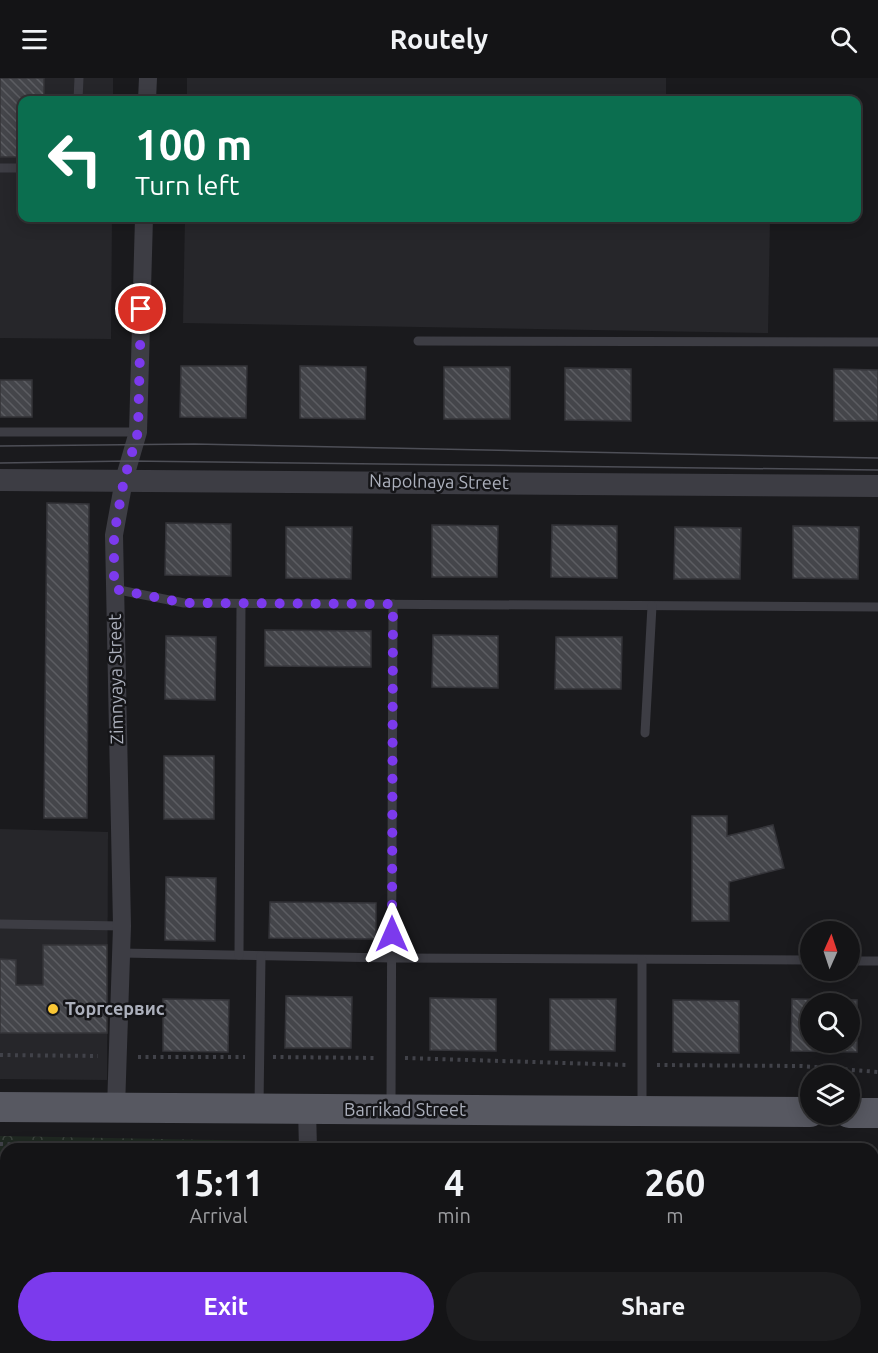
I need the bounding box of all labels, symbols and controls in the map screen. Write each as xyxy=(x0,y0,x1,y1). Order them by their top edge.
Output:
icon: menu xyxy=(18,23,51,56)
icon: search xyxy=(827,23,860,56)
text: Routely xyxy=(390,24,488,54)
icon: left xyxy=(36,120,114,198)
text: 100 m xyxy=(135,121,252,168)
text: Turn left xyxy=(135,170,239,200)
pin xyxy=(115,283,166,334)
icon: arrive xyxy=(124,292,157,325)
street label: Napolnaya Street xyxy=(369,470,509,492)
street label: Zimnyaya Street xyxy=(104,614,126,744)
position arrow xyxy=(360,902,424,966)
north arrow xyxy=(800,921,860,981)
map controls xyxy=(800,921,860,1125)
button: search xyxy=(800,993,860,1053)
place label: Торгсервис xyxy=(65,998,165,1018)
marker: Торгсервис xyxy=(46,1002,60,1016)
button: layers xyxy=(800,1065,860,1125)
street label: Barrikad Street xyxy=(344,1099,466,1119)
text: 15:11 xyxy=(174,1162,264,1203)
text: 4 xyxy=(444,1162,464,1203)
text: 260 xyxy=(644,1162,705,1203)
text: Arrival xyxy=(190,1204,248,1227)
text: min xyxy=(437,1204,471,1227)
text: m xyxy=(666,1204,684,1227)
button: Exit xyxy=(18,1272,434,1341)
button: Share xyxy=(446,1272,861,1341)

